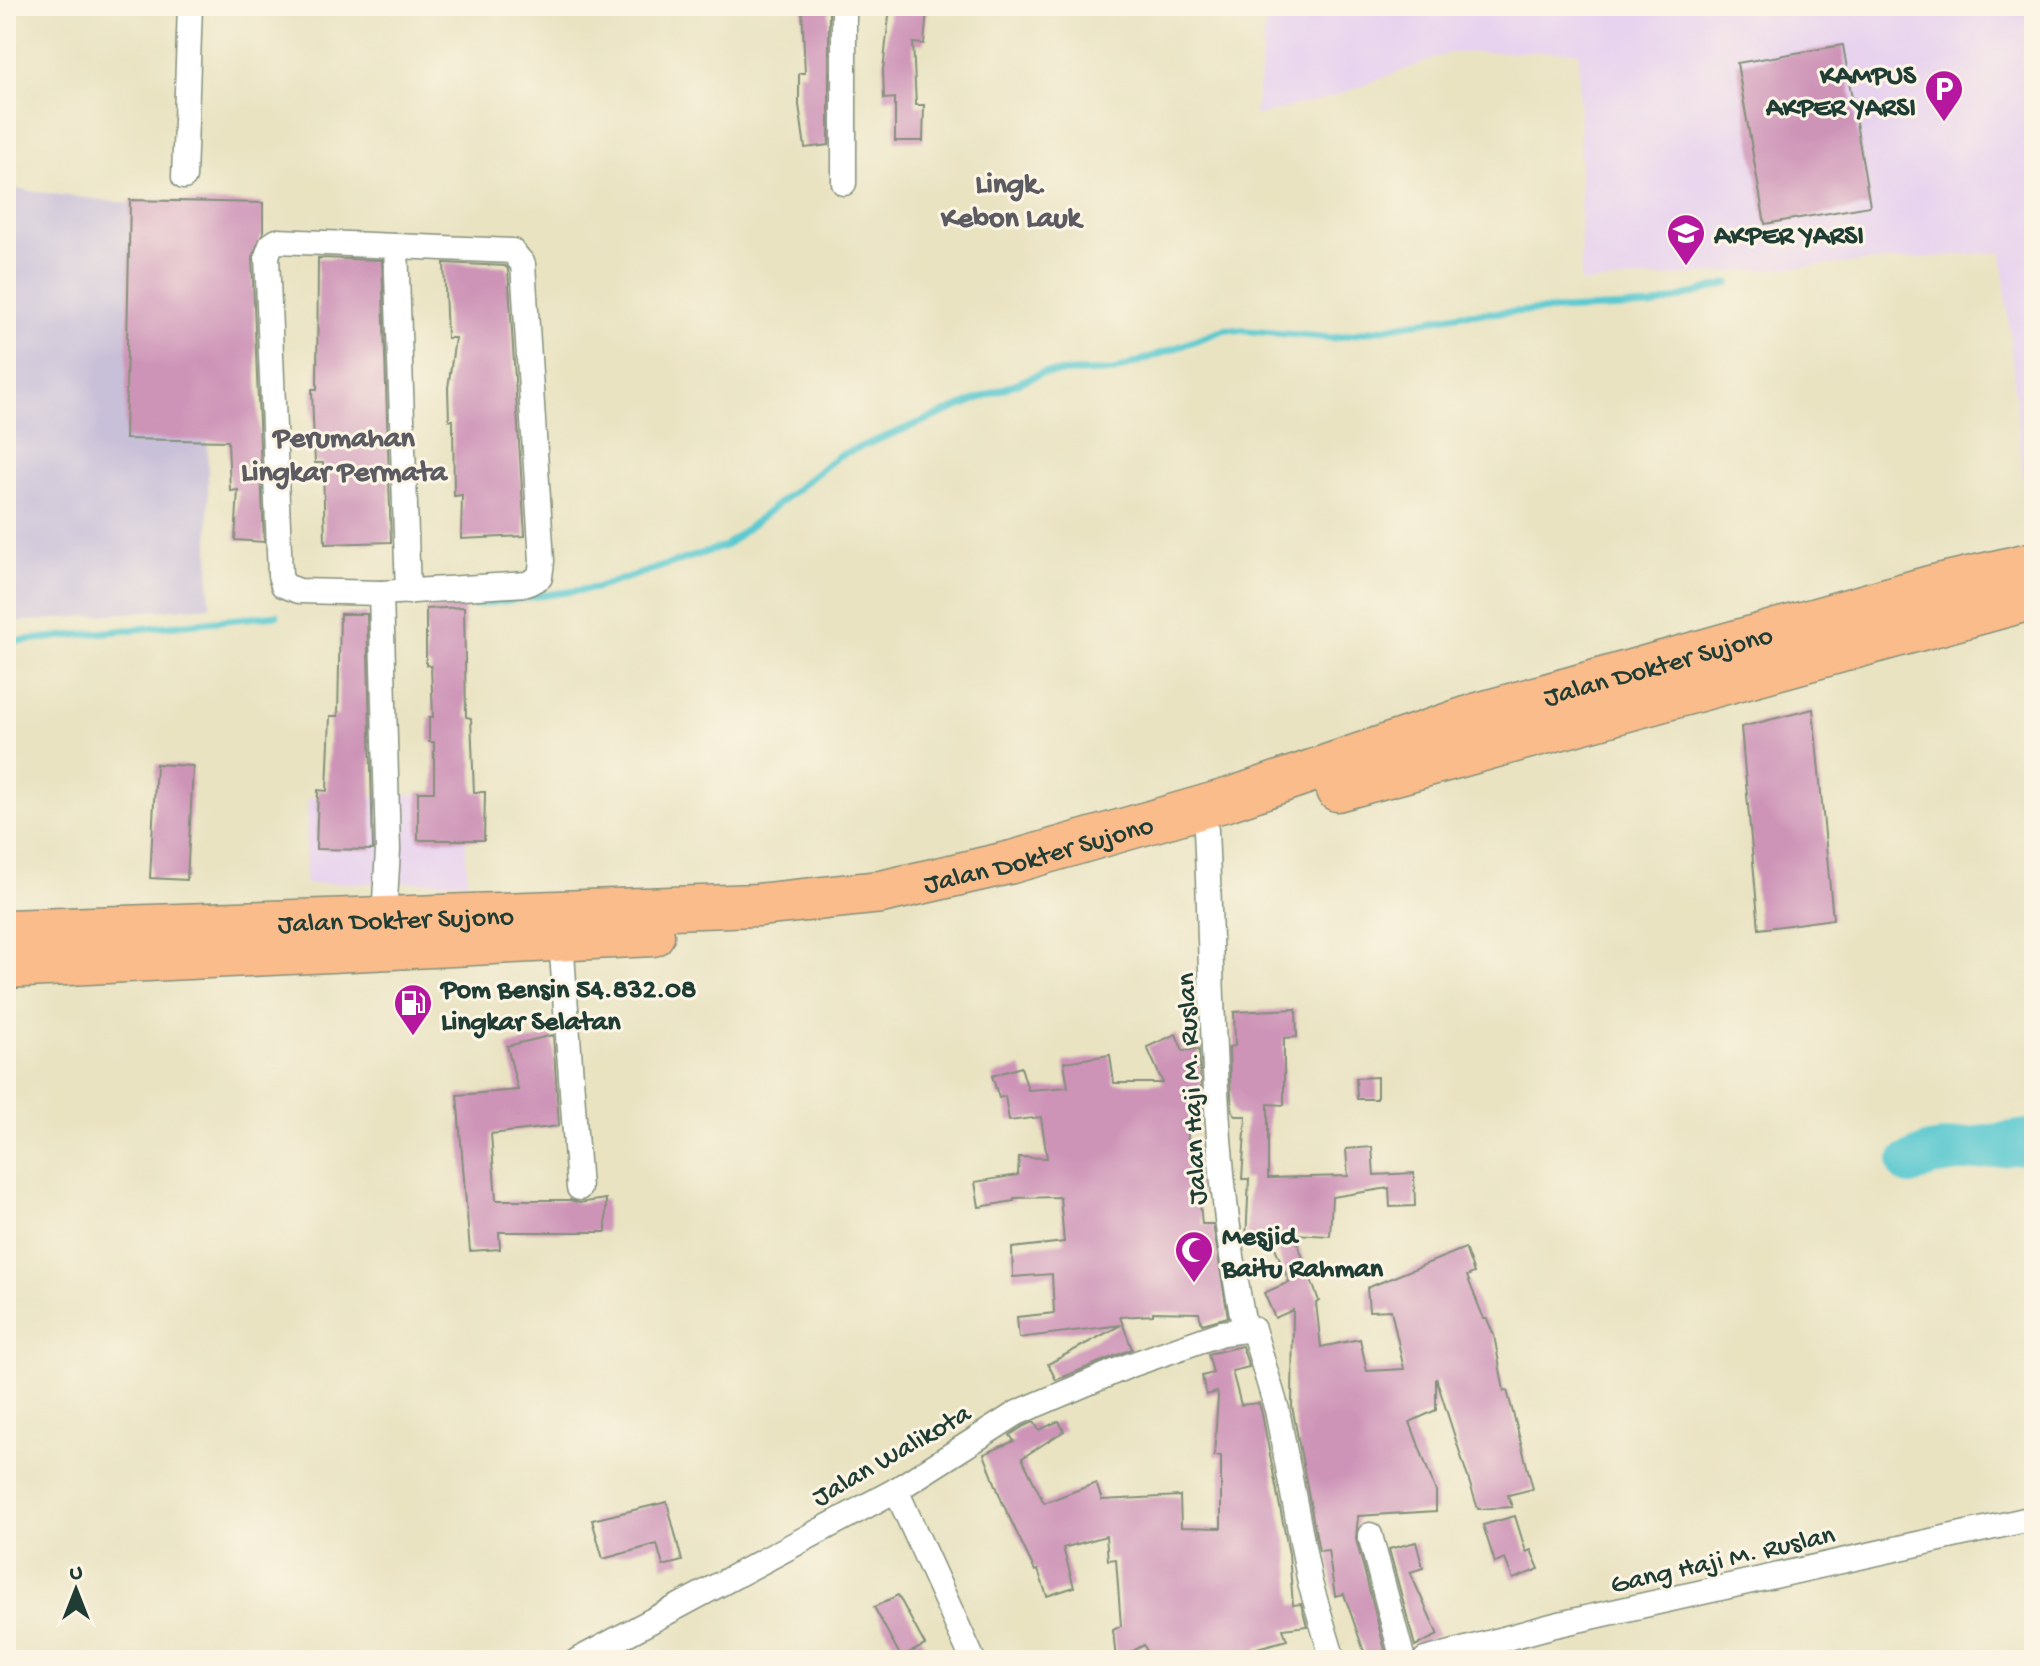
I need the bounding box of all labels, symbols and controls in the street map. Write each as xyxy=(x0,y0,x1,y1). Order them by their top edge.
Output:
place label: KAMPUS AKPER YARSI xyxy=(1765,61,1917,126)
parking icon: KAMPUS AKPER YARSI xyxy=(1923,68,1965,123)
district label: Lingk. Kebon Lauk xyxy=(940,169,1085,238)
school or university icon: AKPER YARSI xyxy=(1665,212,1707,267)
place label: AKPER YARSI xyxy=(1713,221,1864,254)
district label: Perumahan Lingkar Permata xyxy=(241,423,448,492)
street label: Jalan Dokter Sujono xyxy=(1540,620,1777,716)
street label: Jalan Dokter Sujono xyxy=(921,810,1158,903)
street label: Jalan Dokter Sujono xyxy=(277,901,515,943)
street label: Jalan Haji M. Ruslan xyxy=(1171,971,1216,1206)
place label: Pom Bensin 54.832.08 Lingkar Selatan xyxy=(439,975,696,1040)
fuel station icon: Pom Bensin 54.832.08 Lingkar Selatan xyxy=(392,982,434,1037)
place label: Mesjid Baitu Rahman xyxy=(1221,1222,1384,1287)
mosque icon: Mesjid Baitu Rahman xyxy=(1173,1229,1215,1284)
street label: Jalan Walikota xyxy=(807,1397,979,1516)
street label: Gang Haji M. Ruslan xyxy=(1608,1519,1839,1603)
north arrow xyxy=(36,1550,116,1630)
text: U xyxy=(70,1561,83,1587)

